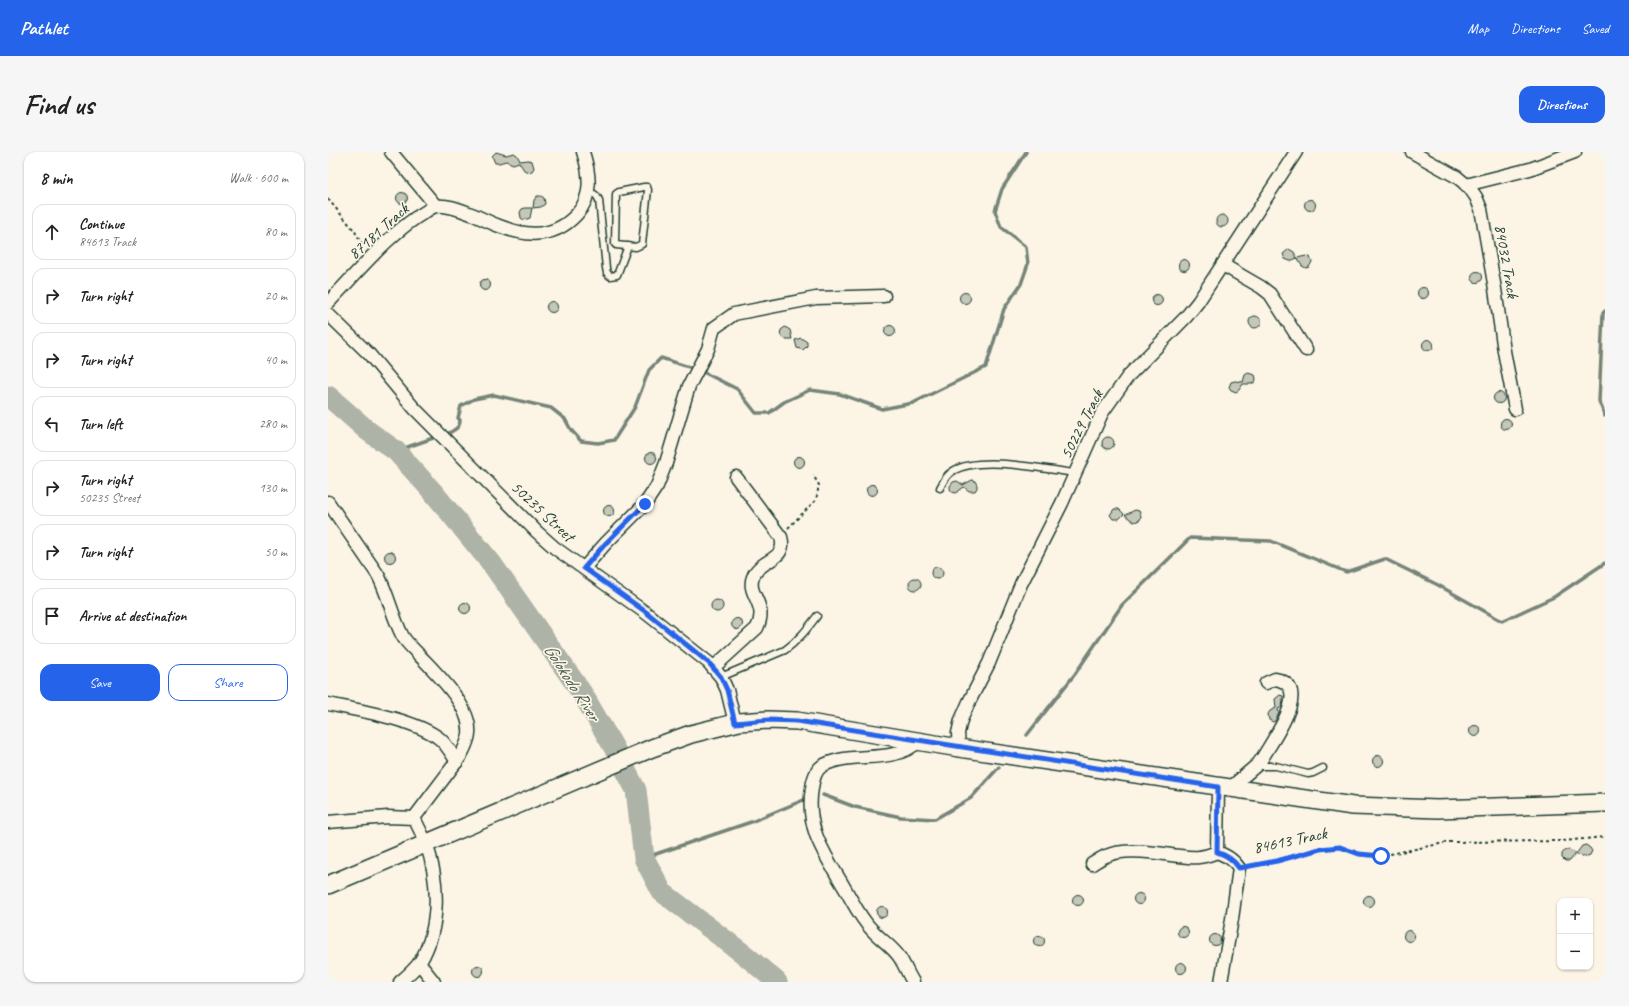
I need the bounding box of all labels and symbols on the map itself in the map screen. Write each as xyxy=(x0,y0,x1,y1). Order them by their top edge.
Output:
street label: 87181 Track xyxy=(344,197,414,264)
street label: 84032 Track xyxy=(1490,223,1524,301)
street label: 50229 Track xyxy=(1055,385,1109,462)
street label: 50235 Street xyxy=(506,477,581,548)
route end xyxy=(636,495,654,513)
water label: Golokodo River xyxy=(539,640,606,726)
street label: 84613 Track xyxy=(1252,822,1330,858)
route start xyxy=(1372,847,1390,865)

